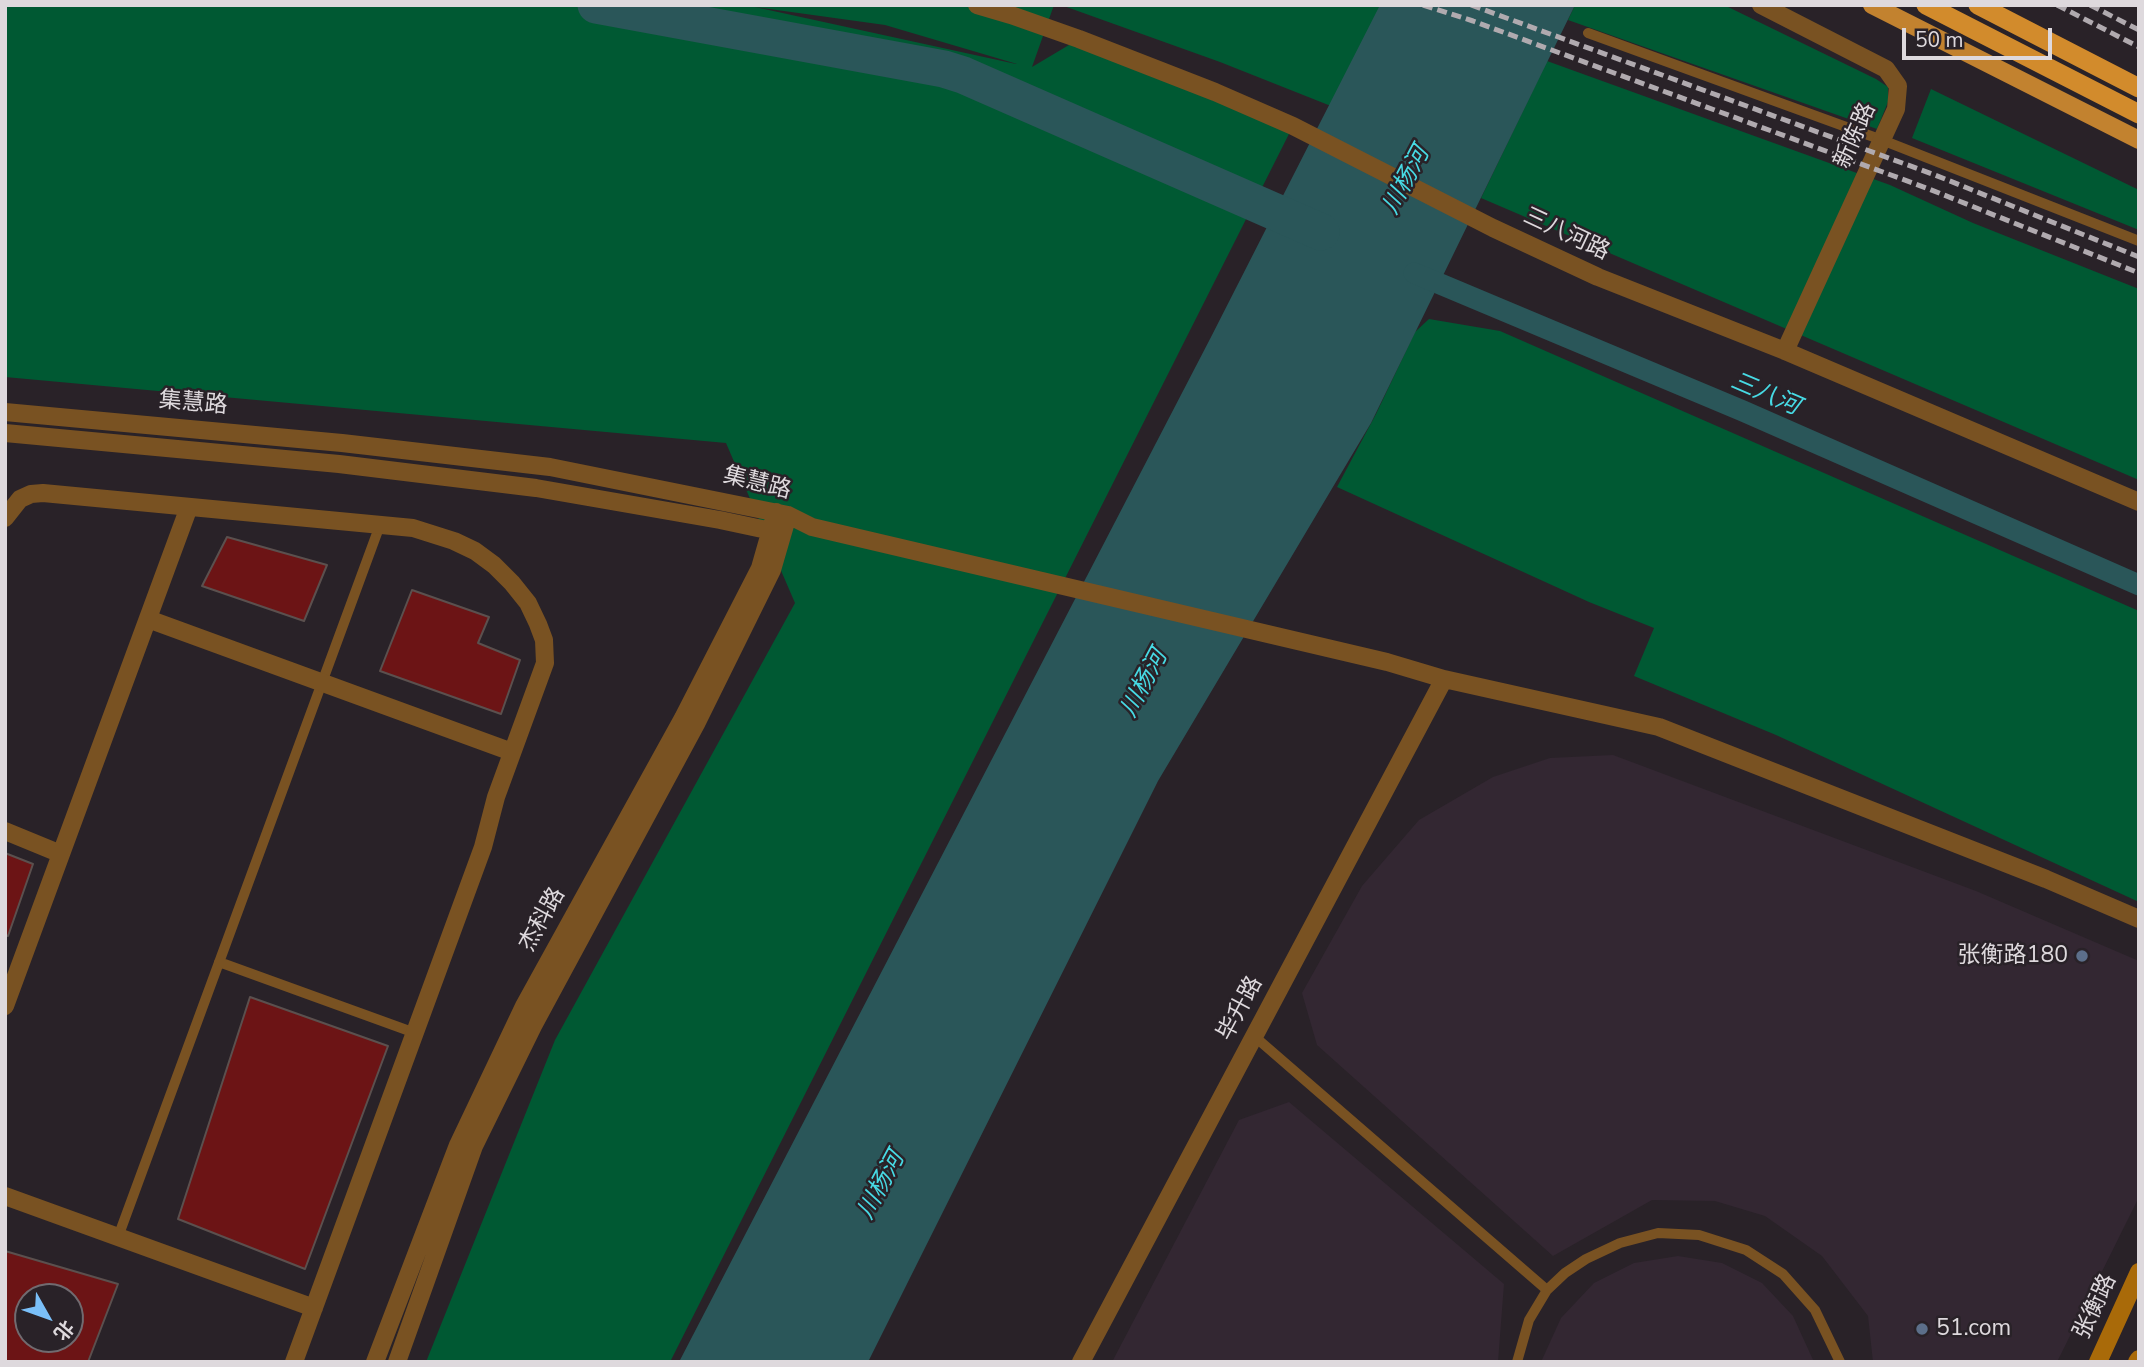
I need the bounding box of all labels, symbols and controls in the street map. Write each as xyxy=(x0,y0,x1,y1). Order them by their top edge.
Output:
scale bar xyxy=(1906,14,2056,58)
text: 50 m xyxy=(1915,26,1964,54)
street label: 新陈路 xyxy=(1829,99,1883,173)
water label: 川杨河 xyxy=(1377,142,1437,220)
street label: 三八河路 xyxy=(1518,203,1614,267)
water label: 三八河 xyxy=(1726,368,1804,422)
street label: 集慧路 xyxy=(157,387,229,421)
street label: 集慧路 xyxy=(720,462,794,506)
water label: 川杨河 xyxy=(1115,645,1175,723)
street label: 杰科路 xyxy=(514,883,572,957)
place label: 张衡路180 xyxy=(1958,942,2068,970)
marker: 张衡路180 xyxy=(2074,948,2090,964)
street label: 毕升路 xyxy=(1213,972,1269,1046)
water label: 川杨河 xyxy=(852,1147,912,1225)
street label: 张衡路 xyxy=(2069,1270,2123,1344)
north arrow xyxy=(14,1283,84,1353)
text: 北 xyxy=(47,1315,80,1346)
place label: 51.com xyxy=(1936,1315,2011,1343)
marker: 51.com xyxy=(1914,1321,1930,1337)

